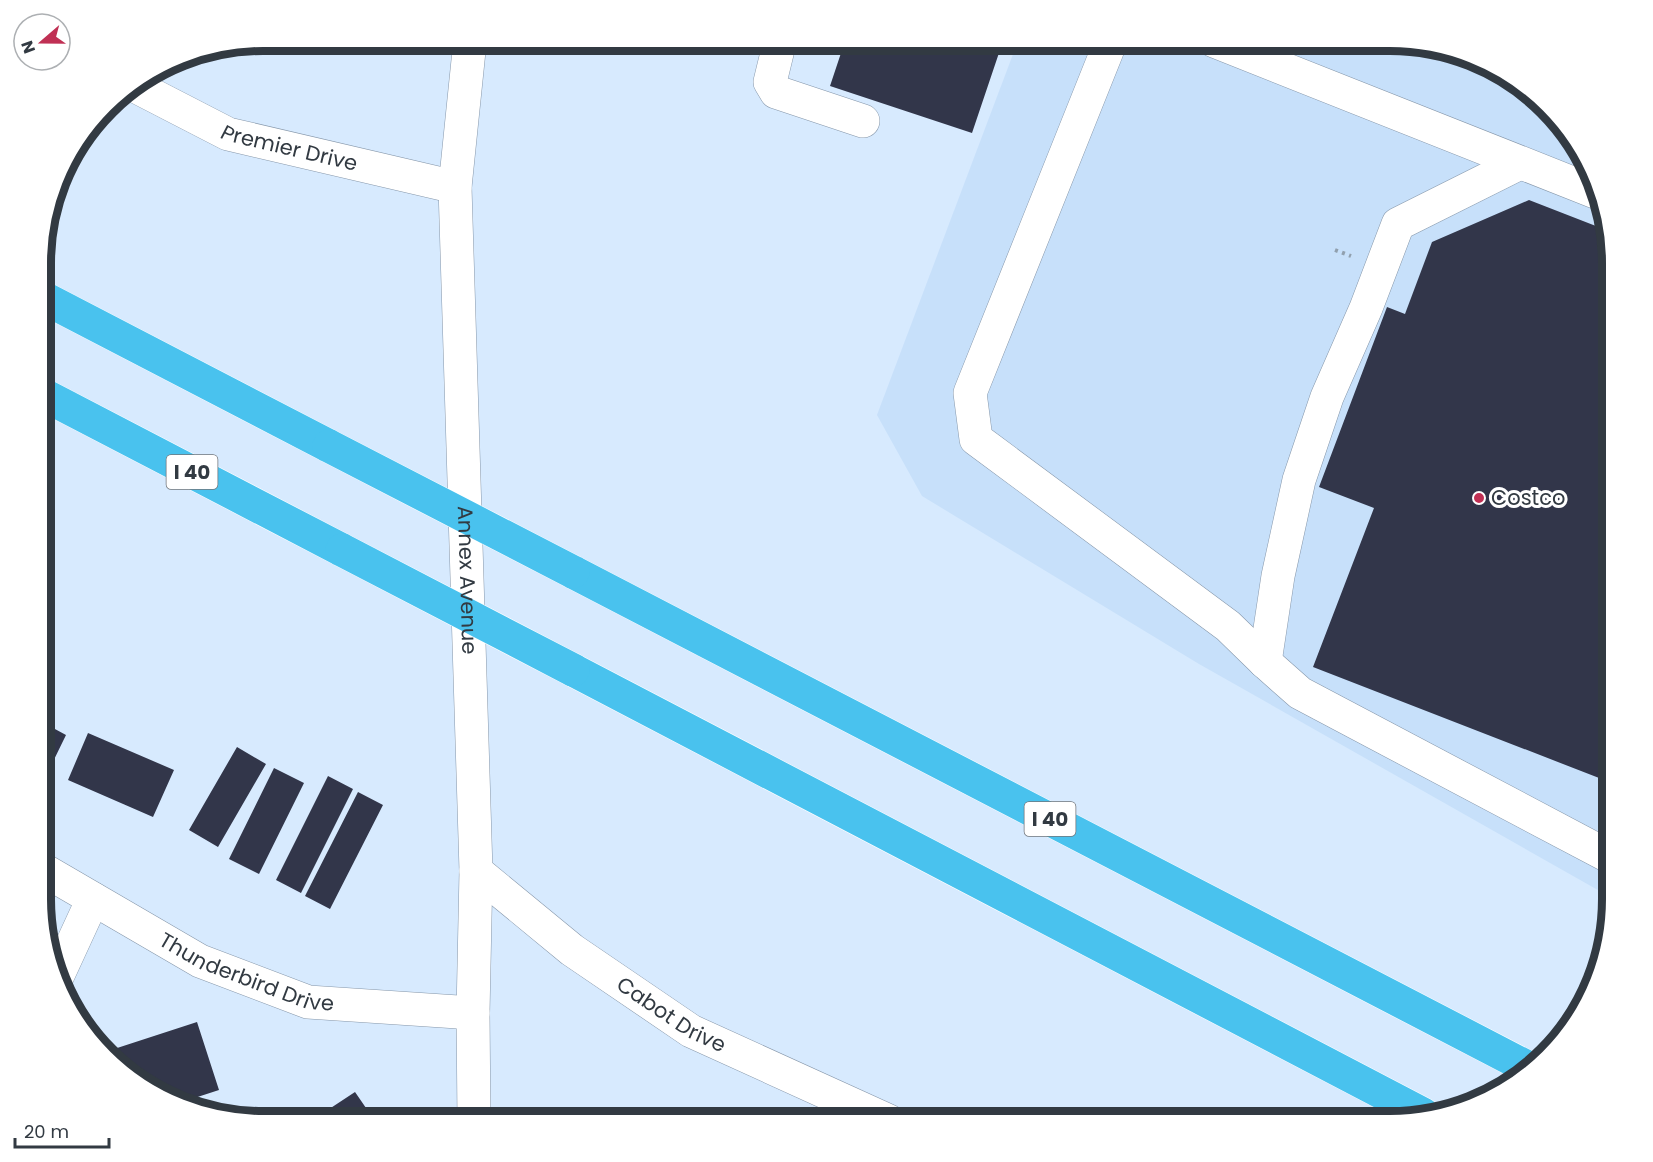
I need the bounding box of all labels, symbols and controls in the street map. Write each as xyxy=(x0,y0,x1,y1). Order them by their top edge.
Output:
north arrow xyxy=(12,12,72,72)
text: N xyxy=(16,37,41,57)
street label: Premier Drive xyxy=(216,118,361,178)
road number: I 40 xyxy=(166,455,218,489)
place label: Costco xyxy=(1491,483,1565,512)
marker: Costco xyxy=(1472,491,1486,505)
street label: Annex Avenue xyxy=(451,505,484,655)
road number: I 40 xyxy=(1024,802,1076,836)
street label: Thunderbird Drive xyxy=(154,925,335,1018)
street label: Cabot Drive xyxy=(611,969,731,1059)
scale bar xyxy=(15,1111,110,1149)
text: 20 m xyxy=(24,1119,69,1144)

